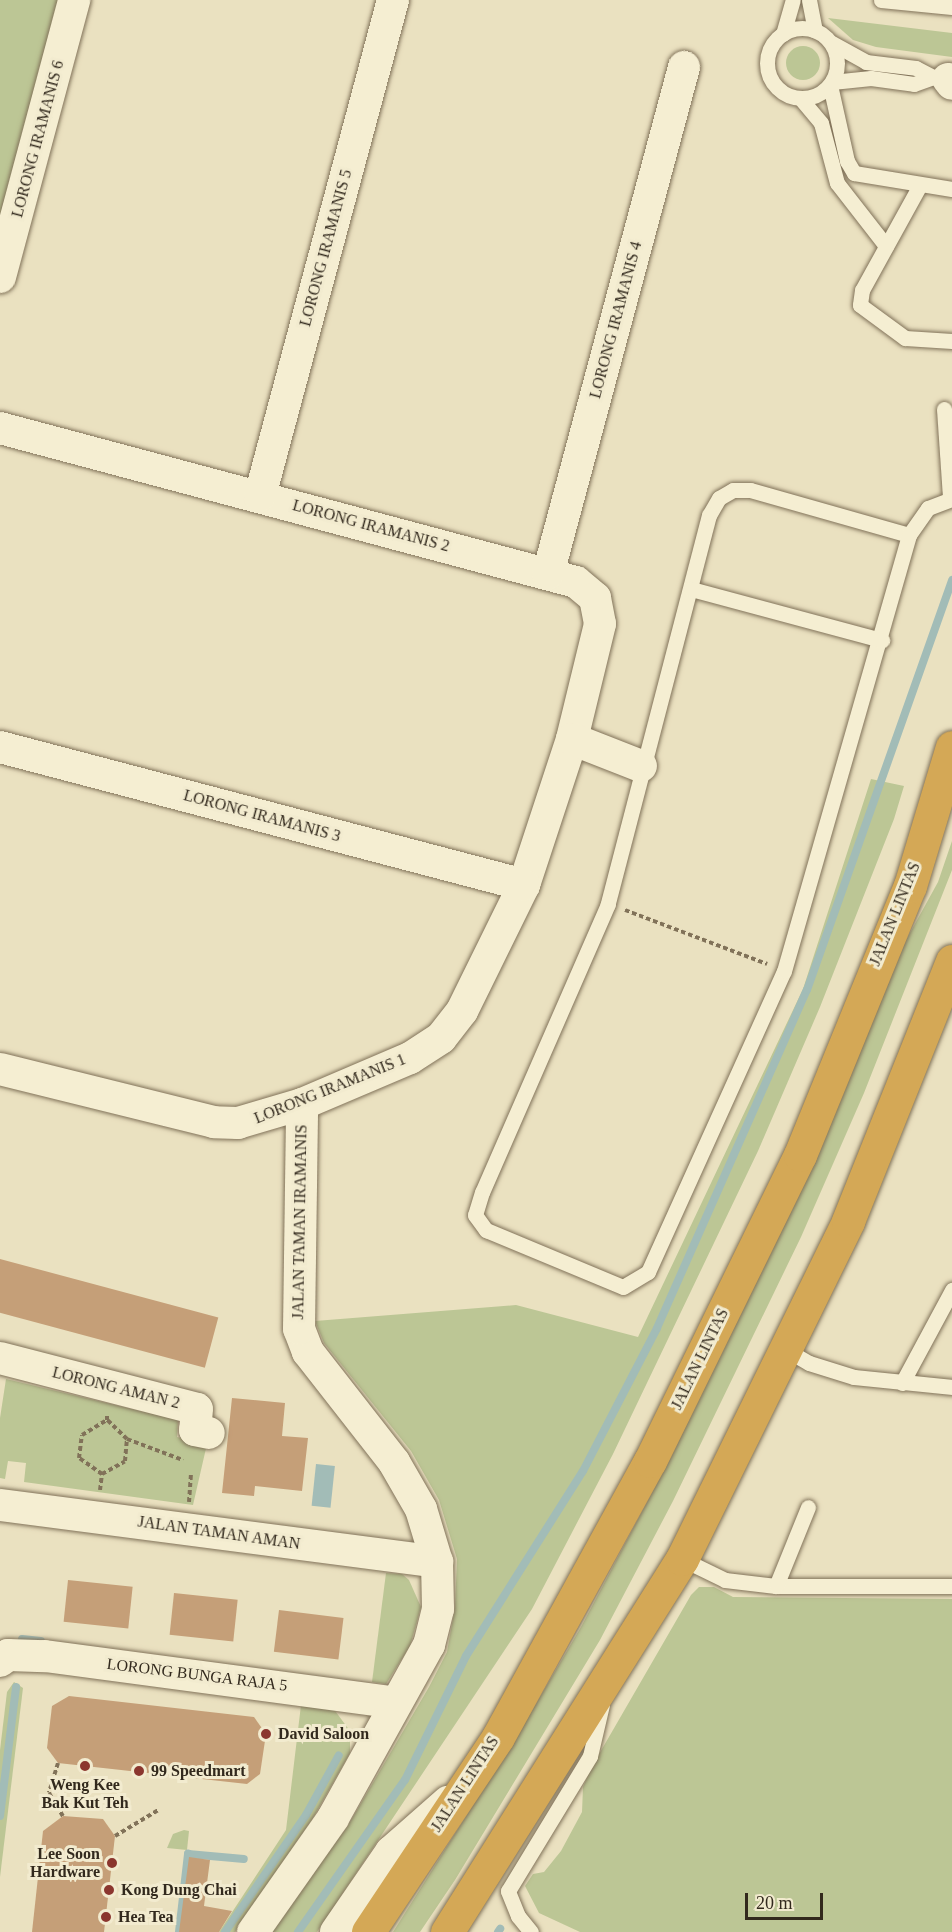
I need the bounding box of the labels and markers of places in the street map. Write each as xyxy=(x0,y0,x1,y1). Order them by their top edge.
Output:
place label: David Saloon xyxy=(278,1724,369,1744)
marker: David Saloon xyxy=(259,1727,273,1741)
marker: Weng Kee Bak Kut Teh xyxy=(78,1759,92,1773)
place label: 99 Speedmart xyxy=(151,1761,246,1781)
marker: 99 Speedmart xyxy=(132,1764,146,1778)
place label: Weng Kee Bak Kut Teh xyxy=(41,1775,129,1813)
place label: Lee Soon Hardware xyxy=(30,1844,100,1882)
marker: Lee Soon Hardware xyxy=(105,1856,119,1870)
place label: Kong Dung Chai xyxy=(121,1880,237,1900)
marker: Kong Dung Chai xyxy=(102,1883,116,1897)
place label: Hea Tea xyxy=(118,1907,174,1927)
marker: Hea Tea xyxy=(99,1910,113,1924)

